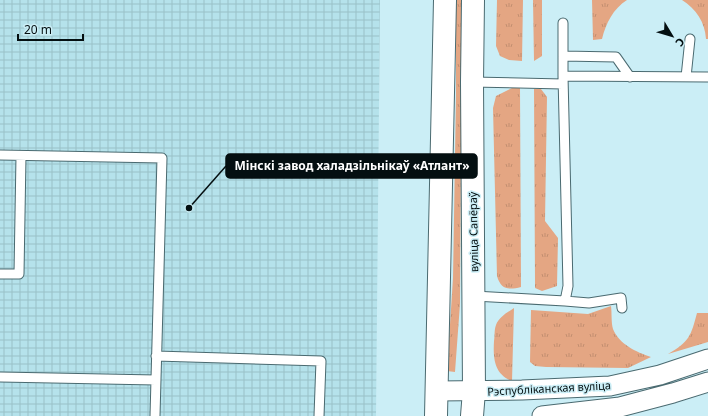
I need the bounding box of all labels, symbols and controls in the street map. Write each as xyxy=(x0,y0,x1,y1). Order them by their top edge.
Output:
scale bar xyxy=(18,16,83,42)
north arrow xyxy=(652,16,692,56)
text: 20 m xyxy=(24,21,52,38)
text: С xyxy=(672,35,688,50)
callout: Мінскі завод халадзільнікаў «Атлант» xyxy=(226,154,477,178)
text: Мінскі завод халадзільнікаў «Атлант» xyxy=(234,157,470,174)
street label: вуліца Сапёраў xyxy=(465,191,481,272)
street label: Рэспубліканская вуліца xyxy=(487,377,611,399)

